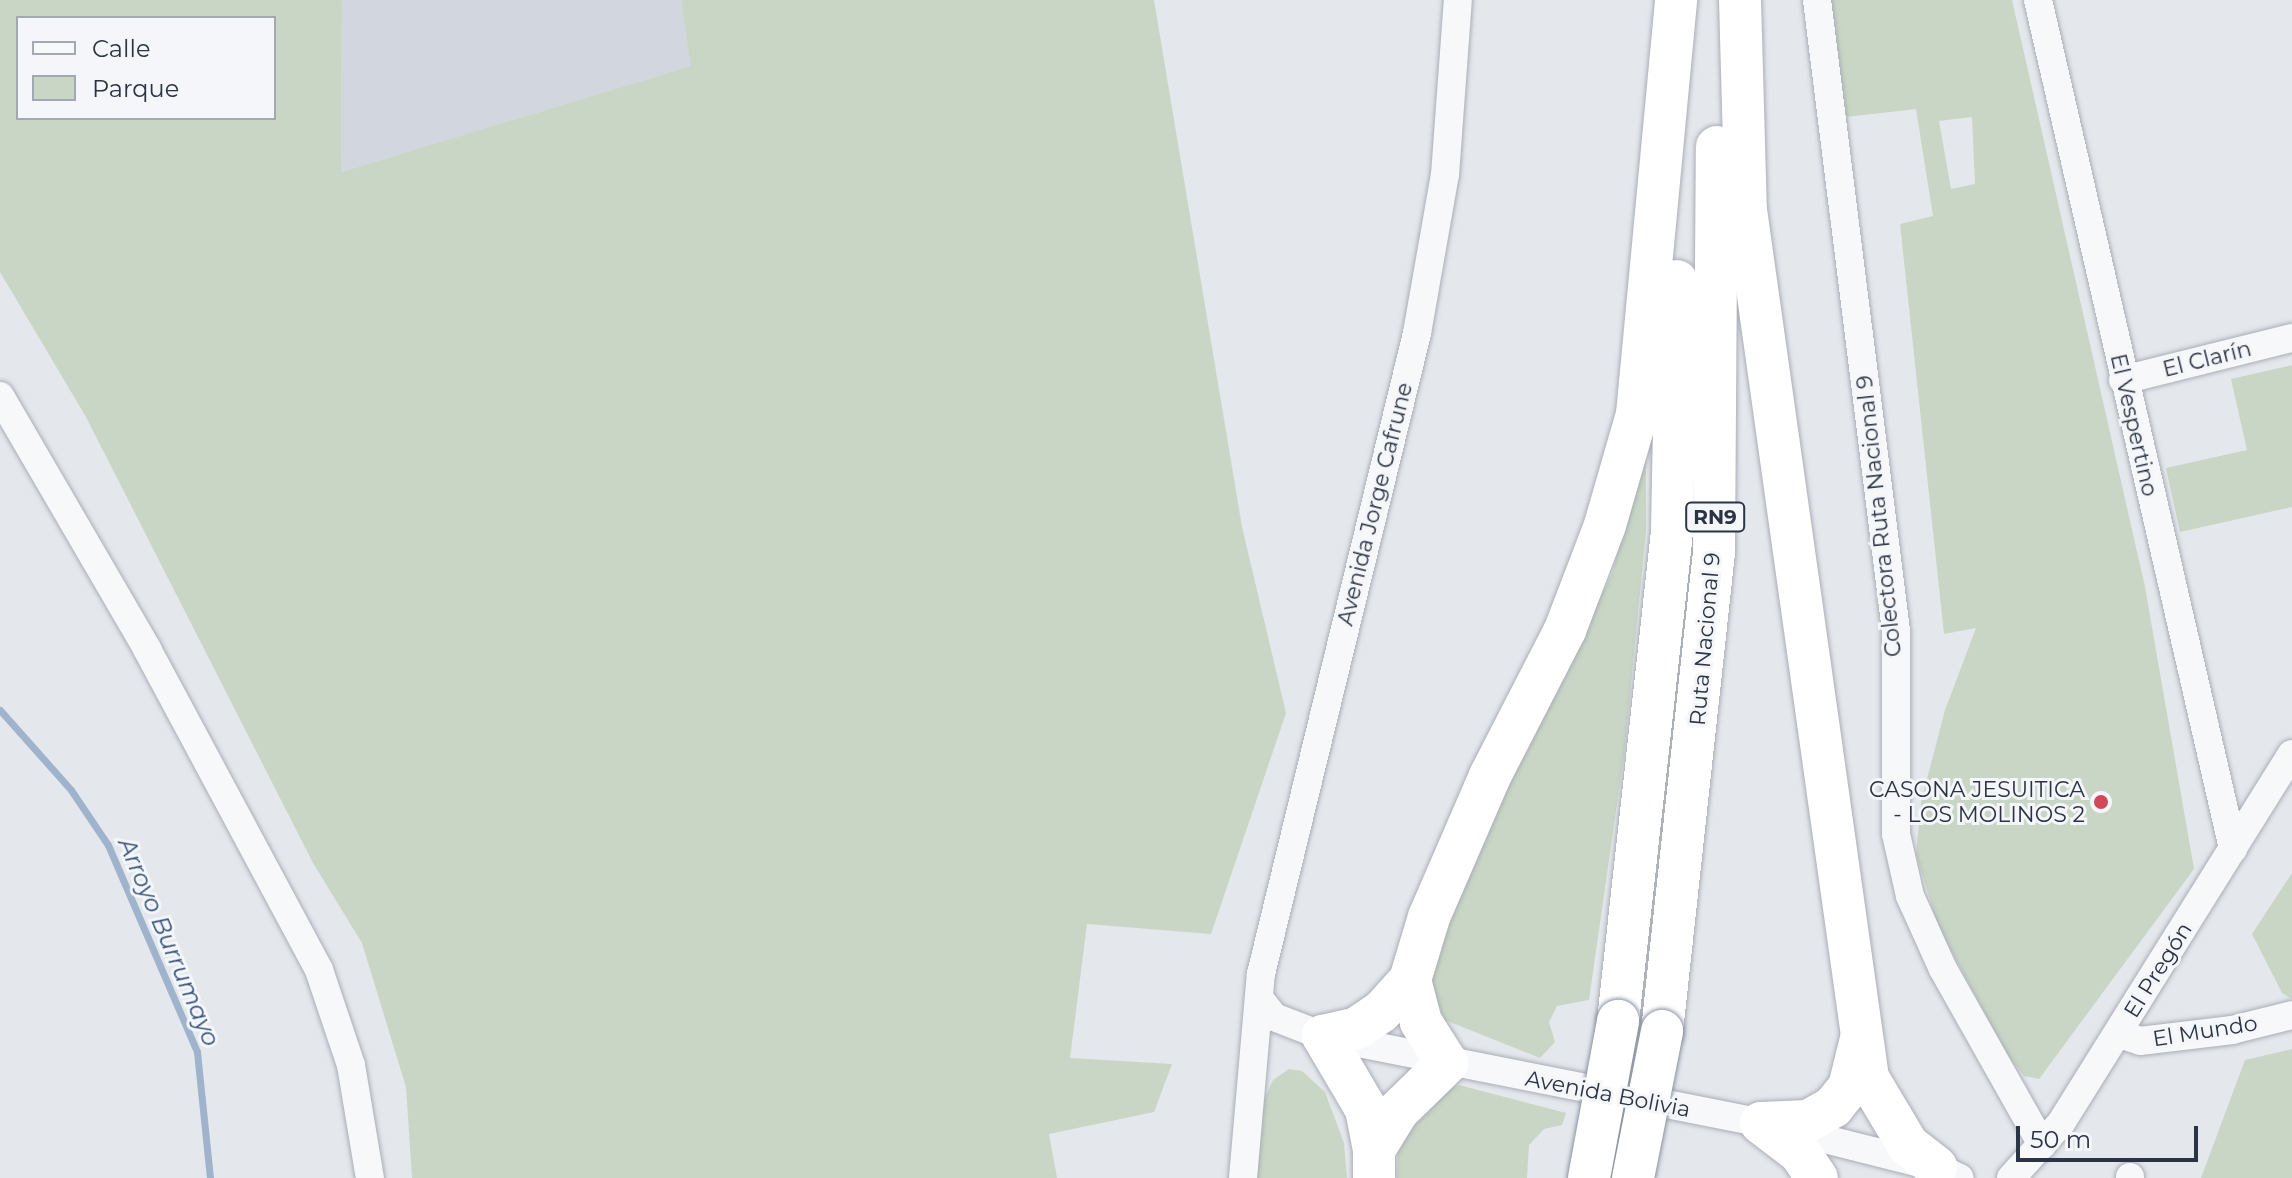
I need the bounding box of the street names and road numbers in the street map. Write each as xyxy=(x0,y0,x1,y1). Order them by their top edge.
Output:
street label: El Clarín xyxy=(2160,335,2254,383)
street label: El Vespertino xyxy=(2105,351,2163,499)
street label: Colectora Ruta Nacional 9 xyxy=(1851,374,1907,658)
street label: Avenida Jorge Cafrune xyxy=(1332,380,1418,628)
road number: RN9 xyxy=(1685,501,1745,533)
street label: Ruta Nacional 9 xyxy=(1684,551,1726,727)
street label: El Pregón xyxy=(2118,918,2198,1022)
street label: El Mundo xyxy=(2151,1010,2259,1052)
street label: Avenida Bolivia xyxy=(1523,1065,1693,1123)

